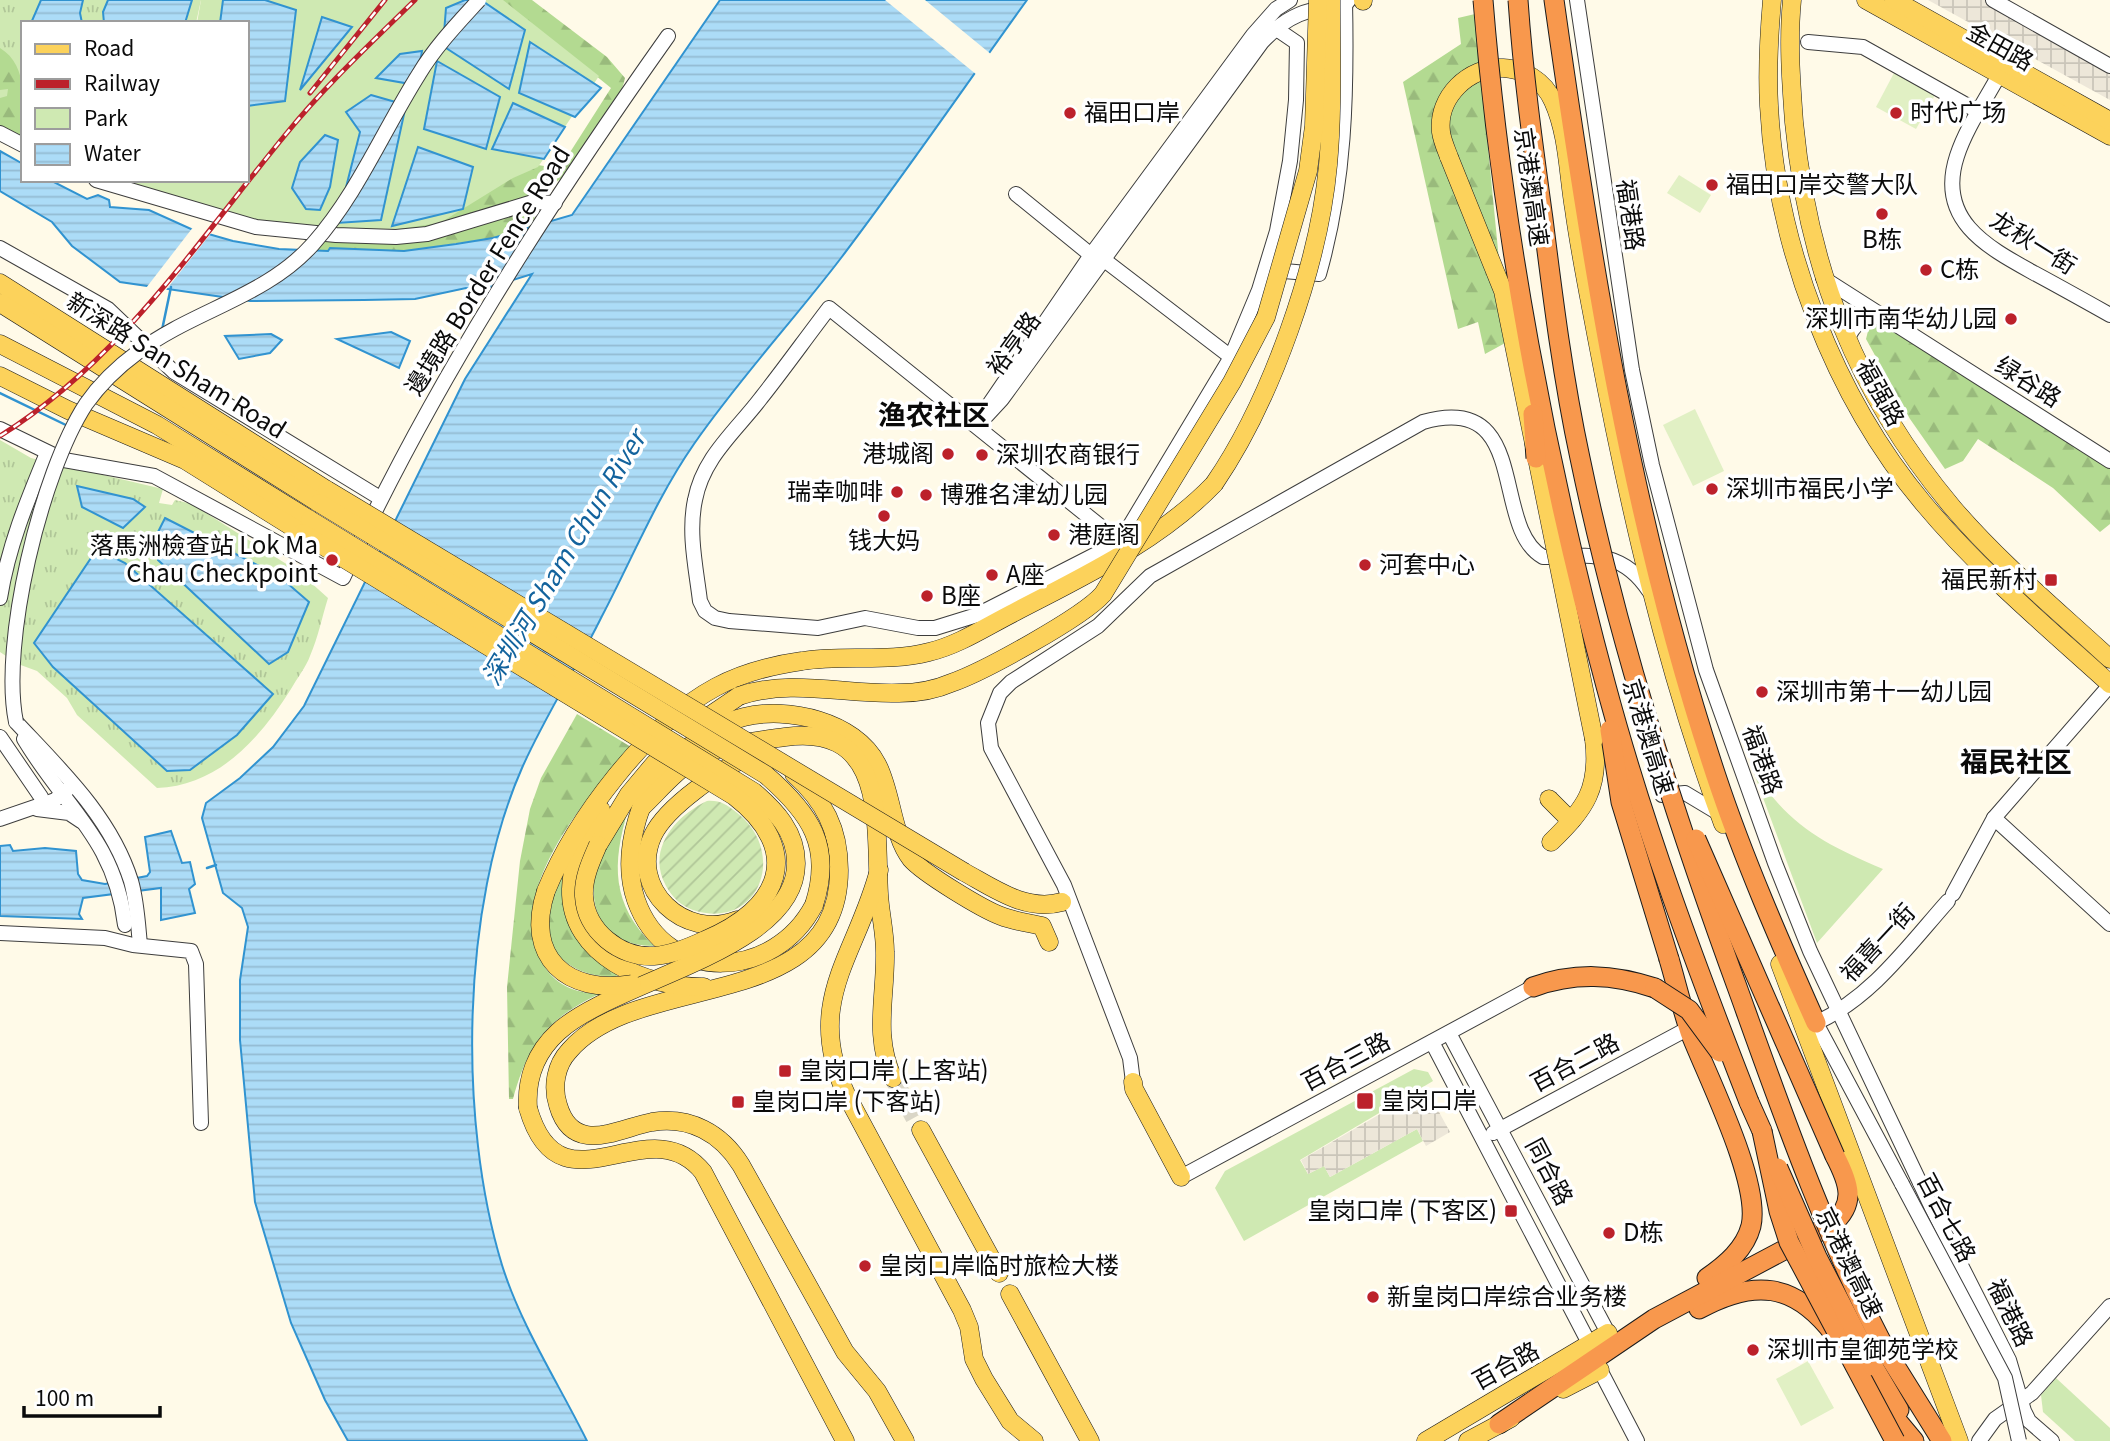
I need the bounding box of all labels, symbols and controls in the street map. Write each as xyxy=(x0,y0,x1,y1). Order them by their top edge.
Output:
street label: 金田路 xyxy=(1961,12,2041,78)
legend xyxy=(21,21,248,182)
text: Road xyxy=(84,32,134,62)
text: Railway xyxy=(84,67,160,97)
place label: 福田口岸 xyxy=(1084,93,1180,128)
place label: 时代广场 xyxy=(1910,93,2006,128)
text: Park xyxy=(84,102,128,132)
marker: 福田口岸 xyxy=(1062,105,1078,121)
marker: 时代广场 xyxy=(1888,105,1904,121)
street label: 京港澳高速 xyxy=(1508,125,1559,249)
text: Water xyxy=(84,137,142,167)
street label: 邊境路 Border Fence Road xyxy=(395,138,577,401)
place label: 福田口岸交警大队 xyxy=(1726,165,1918,200)
street label: 福港路 xyxy=(1610,177,1655,253)
marker: 福田口岸交警大队 xyxy=(1704,177,1720,193)
street label: 龙秋一街 xyxy=(1984,201,2084,281)
marker: B栋 xyxy=(1874,206,1890,222)
place label: B栋 xyxy=(1862,220,1902,255)
place label: C栋 xyxy=(1940,250,1979,285)
marker: C栋 xyxy=(1918,262,1934,278)
street label: 新深路 San Sham Road xyxy=(61,282,294,446)
place label: 深圳市南华幼儿园 xyxy=(1805,299,1997,334)
street label: 裕亨路 xyxy=(977,303,1047,382)
marker: 深圳市南华幼儿园 xyxy=(2003,311,2019,327)
street label: 绿谷路 xyxy=(1990,346,2069,414)
street label: 福强路 xyxy=(1849,352,1915,432)
district label: 渔农社区 xyxy=(878,393,990,433)
water label: 深圳河 Sham Chun River xyxy=(471,419,655,691)
place label: 港城阁 xyxy=(862,434,934,469)
place label: 深圳农商银行 xyxy=(996,435,1140,470)
marker: 港城阁 xyxy=(940,446,956,462)
marker: 深圳农商银行 xyxy=(974,447,990,463)
place label: 深圳市福民小学 xyxy=(1726,469,1894,504)
place label: 瑞幸咖啡 xyxy=(787,472,883,507)
place label: 博雅名津幼儿园 xyxy=(940,475,1108,510)
marker: 深圳市福民小学 xyxy=(1704,481,1720,497)
marker: 瑞幸咖啡 xyxy=(889,484,905,500)
marker: 博雅名津幼儿园 xyxy=(918,487,934,503)
marker: 钱大妈 xyxy=(876,508,892,524)
place label: 港庭阁 xyxy=(1068,515,1140,550)
place label: 钱大妈 xyxy=(848,521,920,556)
place label: 落馬洲檢查站 Lok Ma Chau Checkpoint xyxy=(90,526,318,589)
marker: 港庭阁 xyxy=(1046,527,1062,543)
place label: 河套中心 xyxy=(1379,545,1475,580)
marker: 落馬洲檢查站 Lok Ma Chau Checkpoint xyxy=(324,552,340,568)
place label: A座 xyxy=(1006,555,1045,590)
marker: 河套中心 xyxy=(1357,557,1373,573)
place label: 福民新村 xyxy=(1941,560,2037,595)
marker: A座 xyxy=(984,567,1000,583)
marker: 福民新村 xyxy=(2043,572,2059,588)
place label: B座 xyxy=(941,576,981,611)
marker: B座 xyxy=(919,588,935,604)
place label: 深圳市第十一幼儿园 xyxy=(1776,672,1992,707)
street label: 京港澳高速 xyxy=(1616,674,1685,799)
marker: 深圳市第十一幼儿园 xyxy=(1754,684,1770,700)
street label: 福港路 xyxy=(1736,719,1793,799)
district label: 福民社区 xyxy=(1960,740,2072,780)
street label: 福喜一街 xyxy=(1831,894,1922,988)
street label: 百合三路 xyxy=(1294,1022,1395,1098)
street label: 百合二路 xyxy=(1523,1023,1624,1099)
place label: 皇岗口岸 (上客站) xyxy=(799,1051,989,1086)
marker: 皇岗口岸 (上客站) xyxy=(777,1063,793,1079)
place label: 皇岗口岸 xyxy=(1381,1081,1477,1116)
place label: 皇岗口岸 (下客站) xyxy=(752,1082,942,1117)
marker: 皇岗口岸 xyxy=(1355,1091,1375,1111)
marker: 皇岗口岸 (下客站) xyxy=(730,1094,746,1110)
street label: 同合路 xyxy=(1519,1131,1584,1211)
street label: 百合七路 xyxy=(1910,1166,1986,1267)
place label: 皇岗口岸 (下客区) xyxy=(1307,1191,1497,1226)
street label: 京港澳高速 xyxy=(1809,1200,1893,1324)
marker: 皇岗口岸 (下客区) xyxy=(1503,1203,1519,1219)
place label: D栋 xyxy=(1623,1213,1664,1248)
marker: D栋 xyxy=(1601,1225,1617,1241)
place label: 皇岗口岸临时旅检大楼 xyxy=(879,1246,1119,1281)
marker: 皇岗口岸临时旅检大楼 xyxy=(857,1258,873,1274)
street label: 福港路 xyxy=(1981,1272,2044,1352)
place label: 新皇岗口岸综合业务楼 xyxy=(1387,1277,1627,1312)
marker: 新皇岗口岸综合业务楼 xyxy=(1365,1289,1381,1305)
place label: 深圳市皇御苑学校 xyxy=(1767,1330,1959,1365)
street label: 百合路 xyxy=(1465,1331,1545,1397)
marker: 深圳市皇御苑学校 xyxy=(1745,1342,1761,1358)
scale bar xyxy=(24,1374,161,1418)
text: 100 m xyxy=(35,1382,94,1412)

